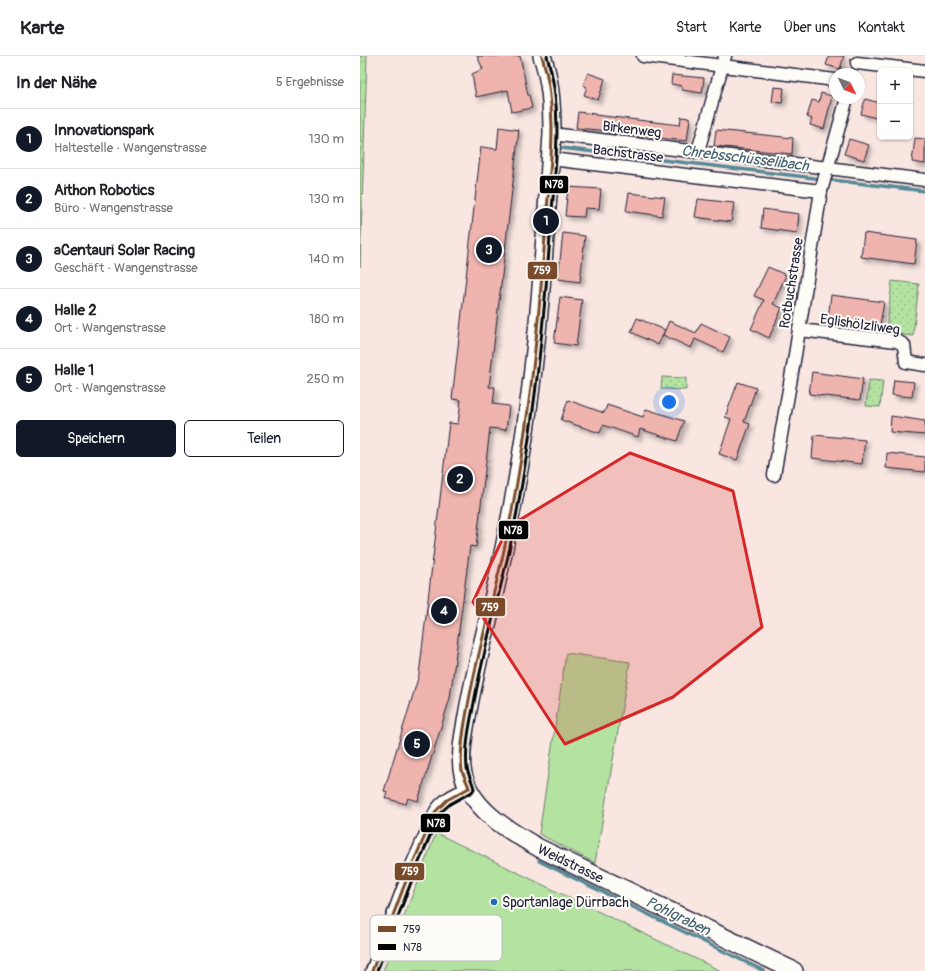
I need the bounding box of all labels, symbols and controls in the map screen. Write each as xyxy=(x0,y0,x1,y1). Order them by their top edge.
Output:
text: Karte xyxy=(20,16,64,40)
text: Start xyxy=(676,19,707,36)
text: Karte xyxy=(729,19,761,36)
text: Über uns xyxy=(783,19,836,36)
text: Kontakt xyxy=(858,19,905,36)
north arrow xyxy=(829,68,865,104)
map controls xyxy=(877,68,913,140)
button: + xyxy=(877,68,913,104)
text: In der Nähe xyxy=(16,72,97,93)
text: 5 Ergebnisse xyxy=(276,74,344,90)
button: − xyxy=(877,104,913,140)
street label: Birkenweg xyxy=(602,117,662,142)
text: Innovationspark xyxy=(54,121,154,140)
text: 1 xyxy=(26,131,32,147)
text: 130 m xyxy=(308,131,344,147)
text: Haltestelle · Wangenstrasse xyxy=(54,140,207,156)
street label: Bachstrasse xyxy=(592,141,664,166)
water label: Chrebsschüsselibach xyxy=(680,141,811,176)
line badge: N78 xyxy=(539,175,569,194)
text: N78 xyxy=(545,178,564,191)
text: Aithon Robotics xyxy=(54,181,154,200)
text: 2 xyxy=(25,191,33,207)
text: 130 m xyxy=(308,191,344,207)
text: Büro · Wangenstrasse xyxy=(54,200,173,216)
pin: 1 xyxy=(533,206,559,236)
pin: 3 xyxy=(476,235,502,265)
street label: Rotbuchstrasse xyxy=(776,236,807,330)
text: aCentauri Solar Racing xyxy=(54,241,195,260)
text: 3 xyxy=(25,251,33,267)
text: 140 m xyxy=(308,251,344,267)
text: Geschäft · Wangenstrasse xyxy=(54,260,198,276)
line badge: 759 xyxy=(527,261,558,280)
text: 759 xyxy=(533,264,551,277)
text: Halle 2 xyxy=(54,301,97,320)
street label: Eglishölzliweg xyxy=(819,310,901,339)
text: 4 xyxy=(25,311,33,327)
text: 180 m xyxy=(309,311,344,327)
text: Ort · Wangenstrasse xyxy=(54,320,166,336)
text: Halle 1 xyxy=(54,361,94,380)
text: 5 xyxy=(25,371,33,387)
text: 250 m xyxy=(306,371,344,387)
text: Ort · Wangenstrasse xyxy=(54,380,166,396)
your location xyxy=(659,392,679,412)
button: Speichern xyxy=(16,420,176,457)
button: Teilen xyxy=(184,420,344,457)
pin: 2 xyxy=(447,464,473,494)
line badge: N78 xyxy=(498,520,529,540)
text: N78 xyxy=(504,524,523,537)
pin: 4 xyxy=(431,596,457,626)
line badge: 759 xyxy=(475,597,506,617)
text: 759 xyxy=(481,601,499,614)
pin: 5 xyxy=(404,729,430,759)
line badge: N78 xyxy=(420,813,451,833)
text: N78 xyxy=(427,817,446,830)
street label: Weidstrasse xyxy=(535,841,606,887)
line badge: 759 xyxy=(394,862,425,881)
text: 759 xyxy=(401,865,419,878)
water label: Pohlgraben xyxy=(642,893,715,941)
place label: Sportanlage Dürrbach xyxy=(502,894,629,911)
marker: Sportanlage Dürrbach xyxy=(489,897,499,907)
legend xyxy=(370,915,502,961)
text: 759 xyxy=(403,923,421,936)
text: N78 xyxy=(403,941,422,954)

